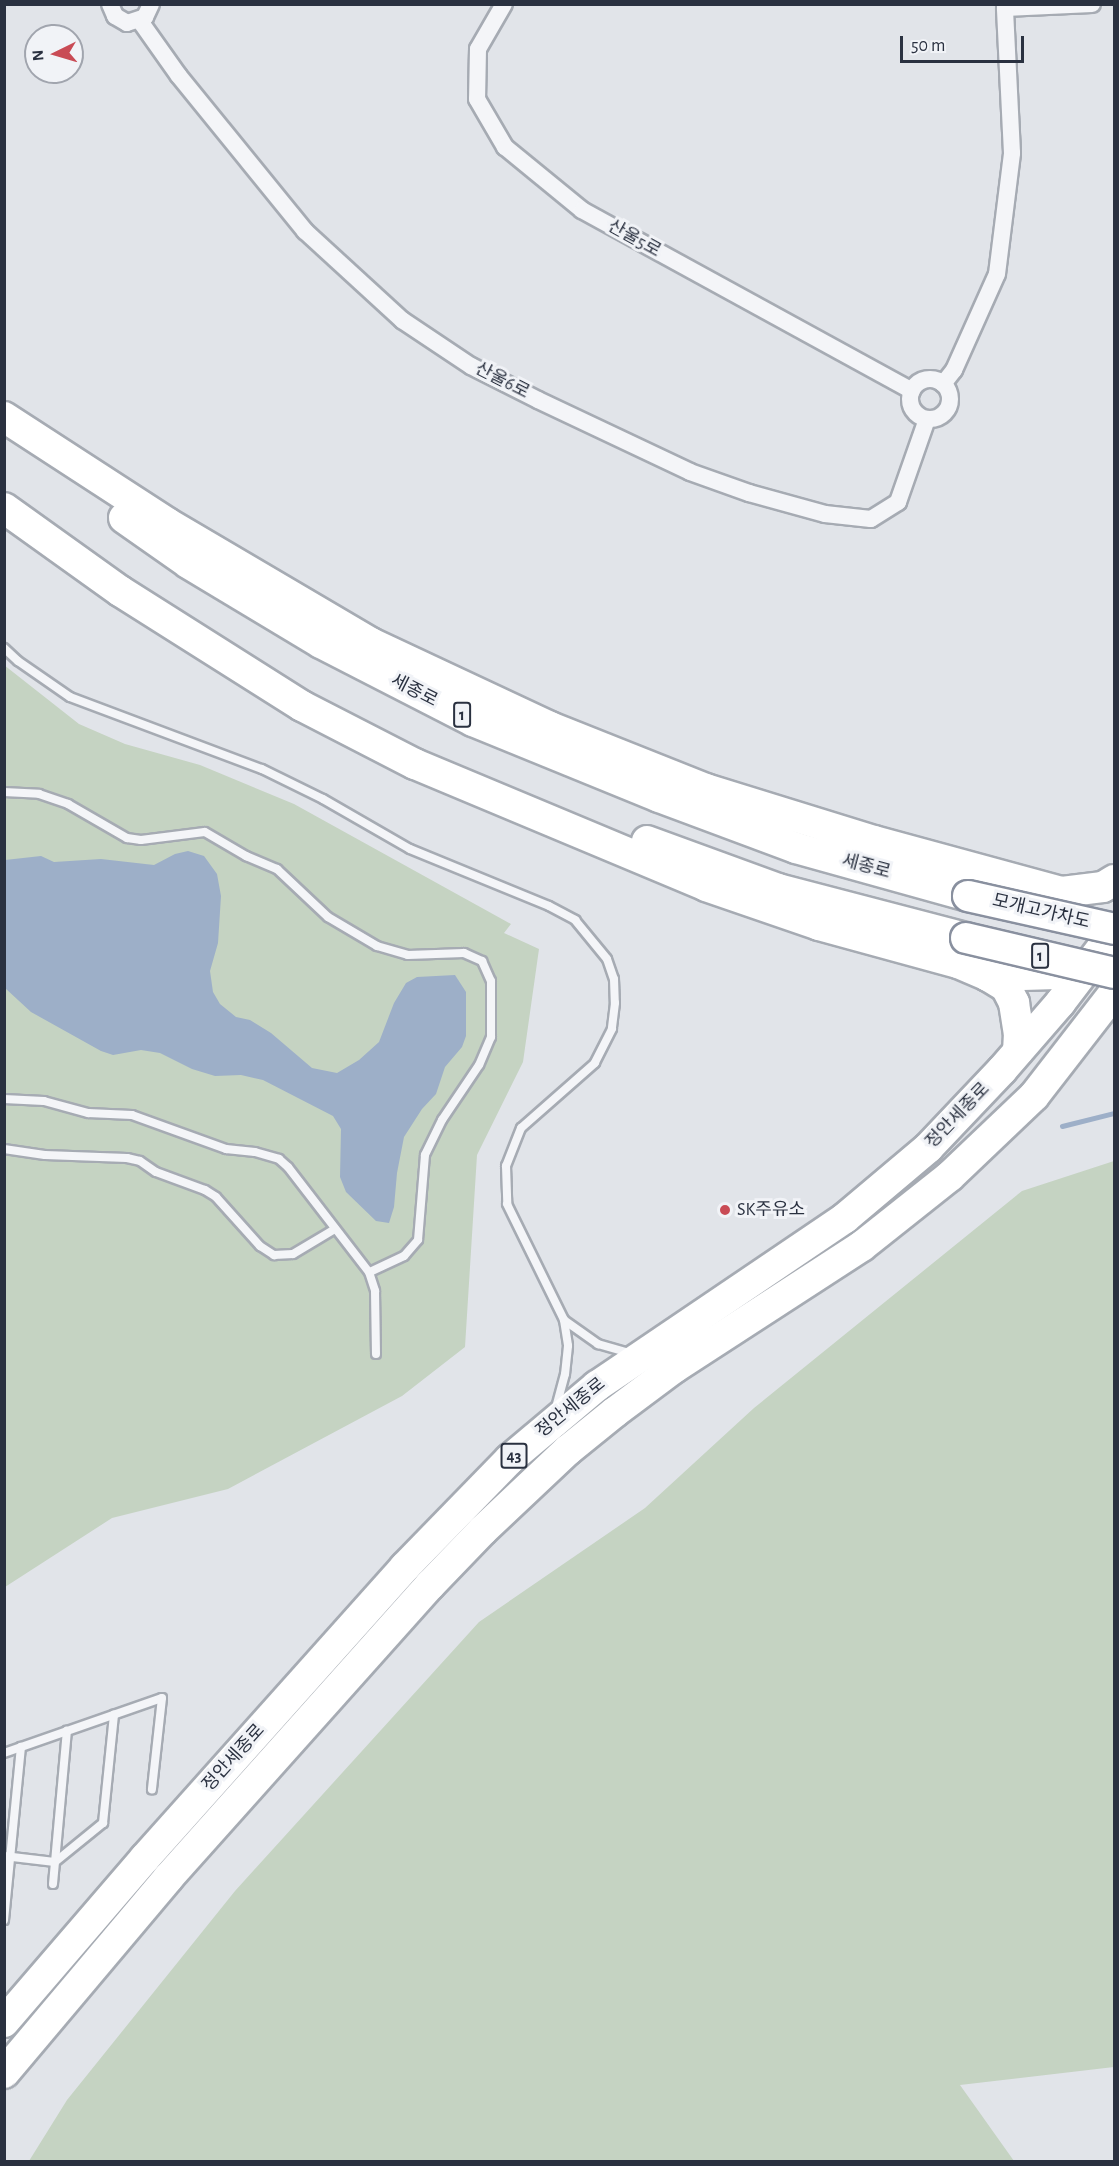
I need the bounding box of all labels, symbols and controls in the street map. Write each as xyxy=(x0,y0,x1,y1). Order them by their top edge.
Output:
north arrow xyxy=(24,24,84,84)
scale bar xyxy=(903,24,1028,62)
text: 50 m xyxy=(911,37,945,55)
text: N xyxy=(30,49,47,62)
street label: 산울5로 xyxy=(604,216,664,262)
street label: 산울6로 xyxy=(471,358,533,404)
street label: 세종로 xyxy=(387,670,441,712)
road number: 1 xyxy=(453,702,471,728)
street label: 세종로 xyxy=(839,850,893,884)
street label: 모개고가차도 xyxy=(990,890,1092,934)
road number: 1 xyxy=(1031,943,1049,969)
street label: 정안세종로 xyxy=(921,1079,995,1153)
place label: SK주유소 xyxy=(737,1199,805,1221)
marker: SK주유소 xyxy=(718,1203,732,1217)
street label: 정안세종로 xyxy=(532,1374,610,1442)
road number: 43 xyxy=(500,1443,528,1469)
street label: 정안세종로 xyxy=(198,1720,270,1796)

